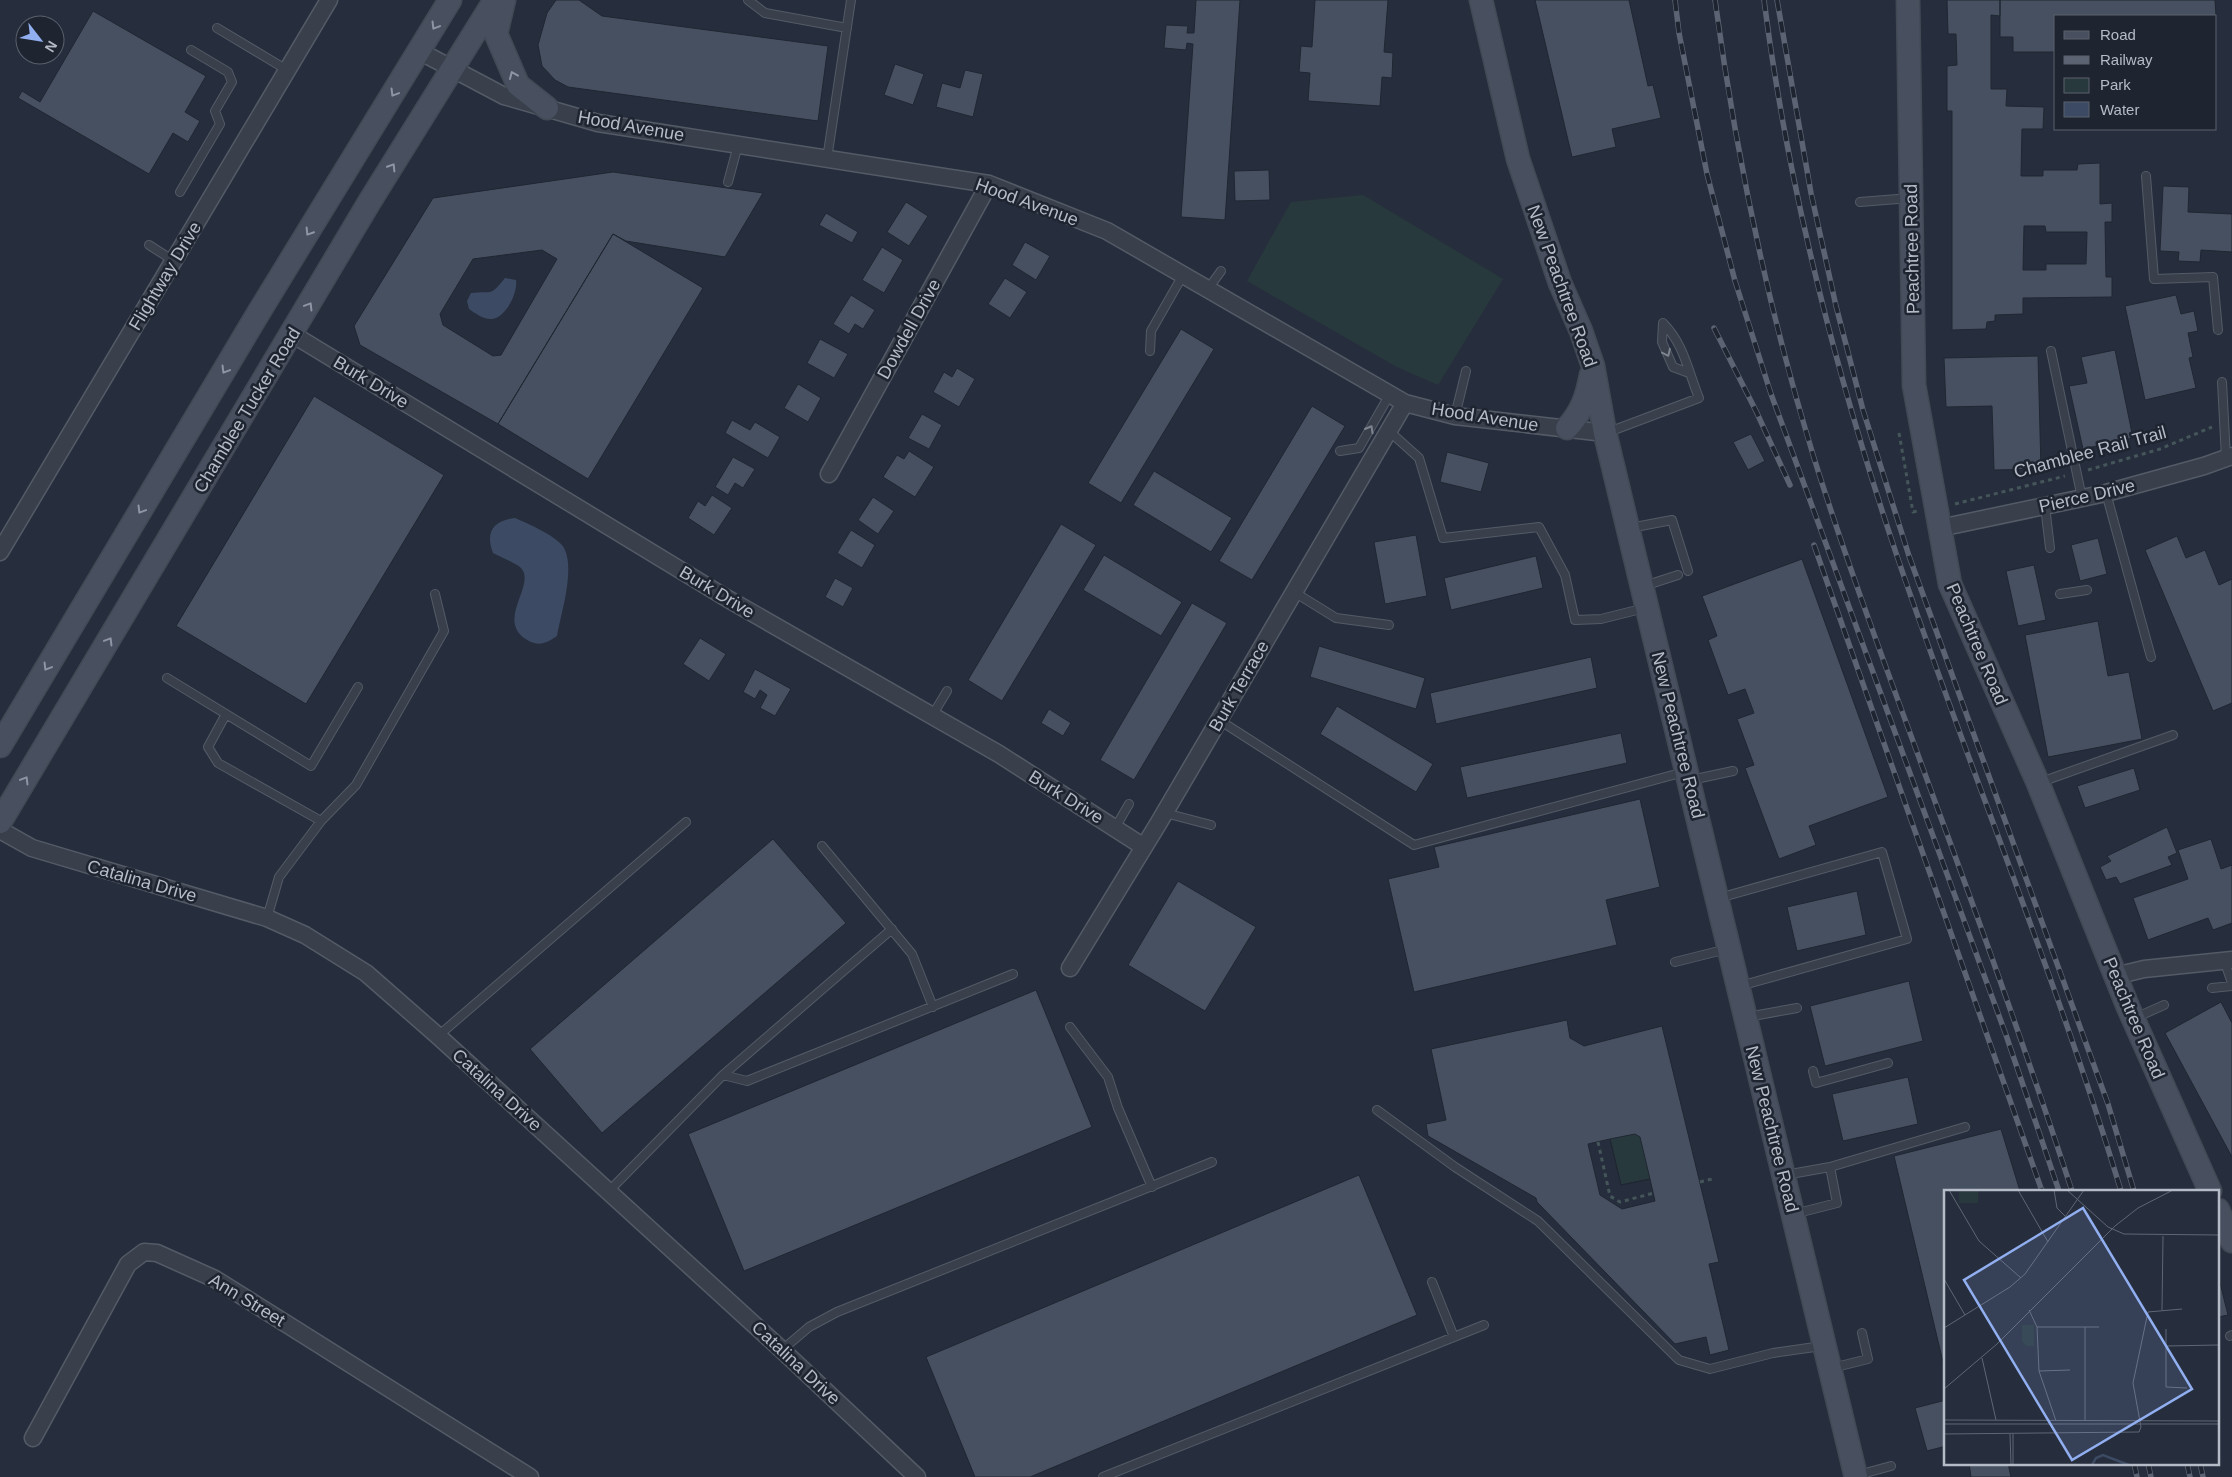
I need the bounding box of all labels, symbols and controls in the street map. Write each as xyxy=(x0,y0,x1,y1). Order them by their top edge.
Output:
north arrow xyxy=(15,15,65,65)
legend xyxy=(2054,15,2217,130)
one-way arrow xyxy=(431,20,441,29)
text: Road xyxy=(2100,26,2136,43)
text: N xyxy=(42,38,61,55)
text: Railway xyxy=(2100,51,2153,68)
one-way arrow xyxy=(509,71,520,80)
text: Park xyxy=(2100,76,2131,93)
one-way arrow xyxy=(390,87,400,96)
text: Water xyxy=(2100,101,2139,118)
street label: Hood Avenue xyxy=(576,107,686,145)
one-way arrow xyxy=(386,163,395,172)
street label: Hood Avenue xyxy=(973,174,1081,230)
street label: Peachtree Road xyxy=(1901,184,1923,314)
street label: New Peachtree Road xyxy=(1523,202,1601,370)
street label: Flightway Drive xyxy=(125,218,205,334)
one-way arrow xyxy=(306,226,316,235)
street label: Dowdell Drive xyxy=(873,276,945,382)
one-way arrow xyxy=(302,303,312,312)
street label: Chamblee Tucker Road xyxy=(190,324,304,496)
one-way arrow xyxy=(1661,348,1671,357)
street label: Burk Drive xyxy=(330,352,412,412)
one-way arrow xyxy=(221,365,231,374)
street label: Hood Avenue xyxy=(1430,399,1540,435)
street label: Chamblee Rail Trail xyxy=(2012,422,2168,482)
one-way arrow xyxy=(1363,426,1373,435)
street label: Pierce Drive xyxy=(2037,475,2137,517)
one-way arrow xyxy=(138,504,148,513)
street label: Burk Drive xyxy=(676,562,758,622)
street label: Peachtree Road xyxy=(1942,580,2012,708)
street label: Burk Terrace xyxy=(1205,637,1273,735)
one-way arrow xyxy=(102,638,112,647)
street label: New Peachtree Road xyxy=(1648,650,1708,820)
one-way arrow xyxy=(44,661,54,670)
street label: Burk Drive xyxy=(1025,766,1107,828)
one-way arrow xyxy=(19,777,29,786)
street label: Catalina Drive xyxy=(85,856,199,906)
street label: Peachtree Road xyxy=(2099,954,2169,1082)
street label: New Peachtree Road xyxy=(1742,1044,1802,1214)
street label: Catalina Drive xyxy=(448,1045,546,1135)
inset map xyxy=(1944,1190,2220,1464)
street label: Ann Street xyxy=(205,1270,289,1330)
street label: Catalina Drive xyxy=(748,1317,844,1409)

